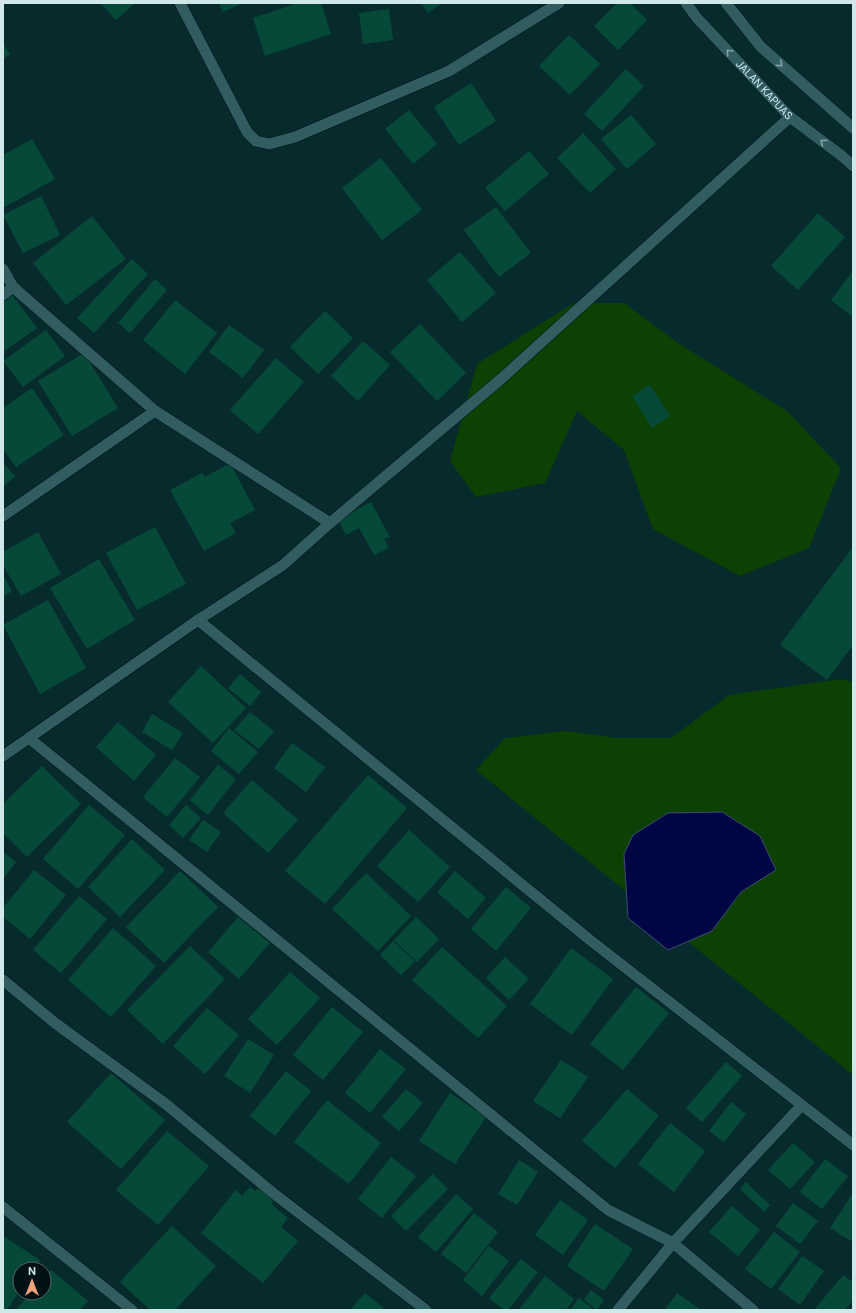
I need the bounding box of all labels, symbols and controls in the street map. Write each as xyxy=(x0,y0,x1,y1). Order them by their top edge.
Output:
one-way arrow xyxy=(727,49,734,57)
street label: JALAN KAPUAS xyxy=(733,57,796,123)
one-way arrow xyxy=(775,59,782,66)
one-way arrow xyxy=(821,139,828,146)
north arrow xyxy=(12,1261,52,1301)
text: N xyxy=(28,1264,36,1278)

